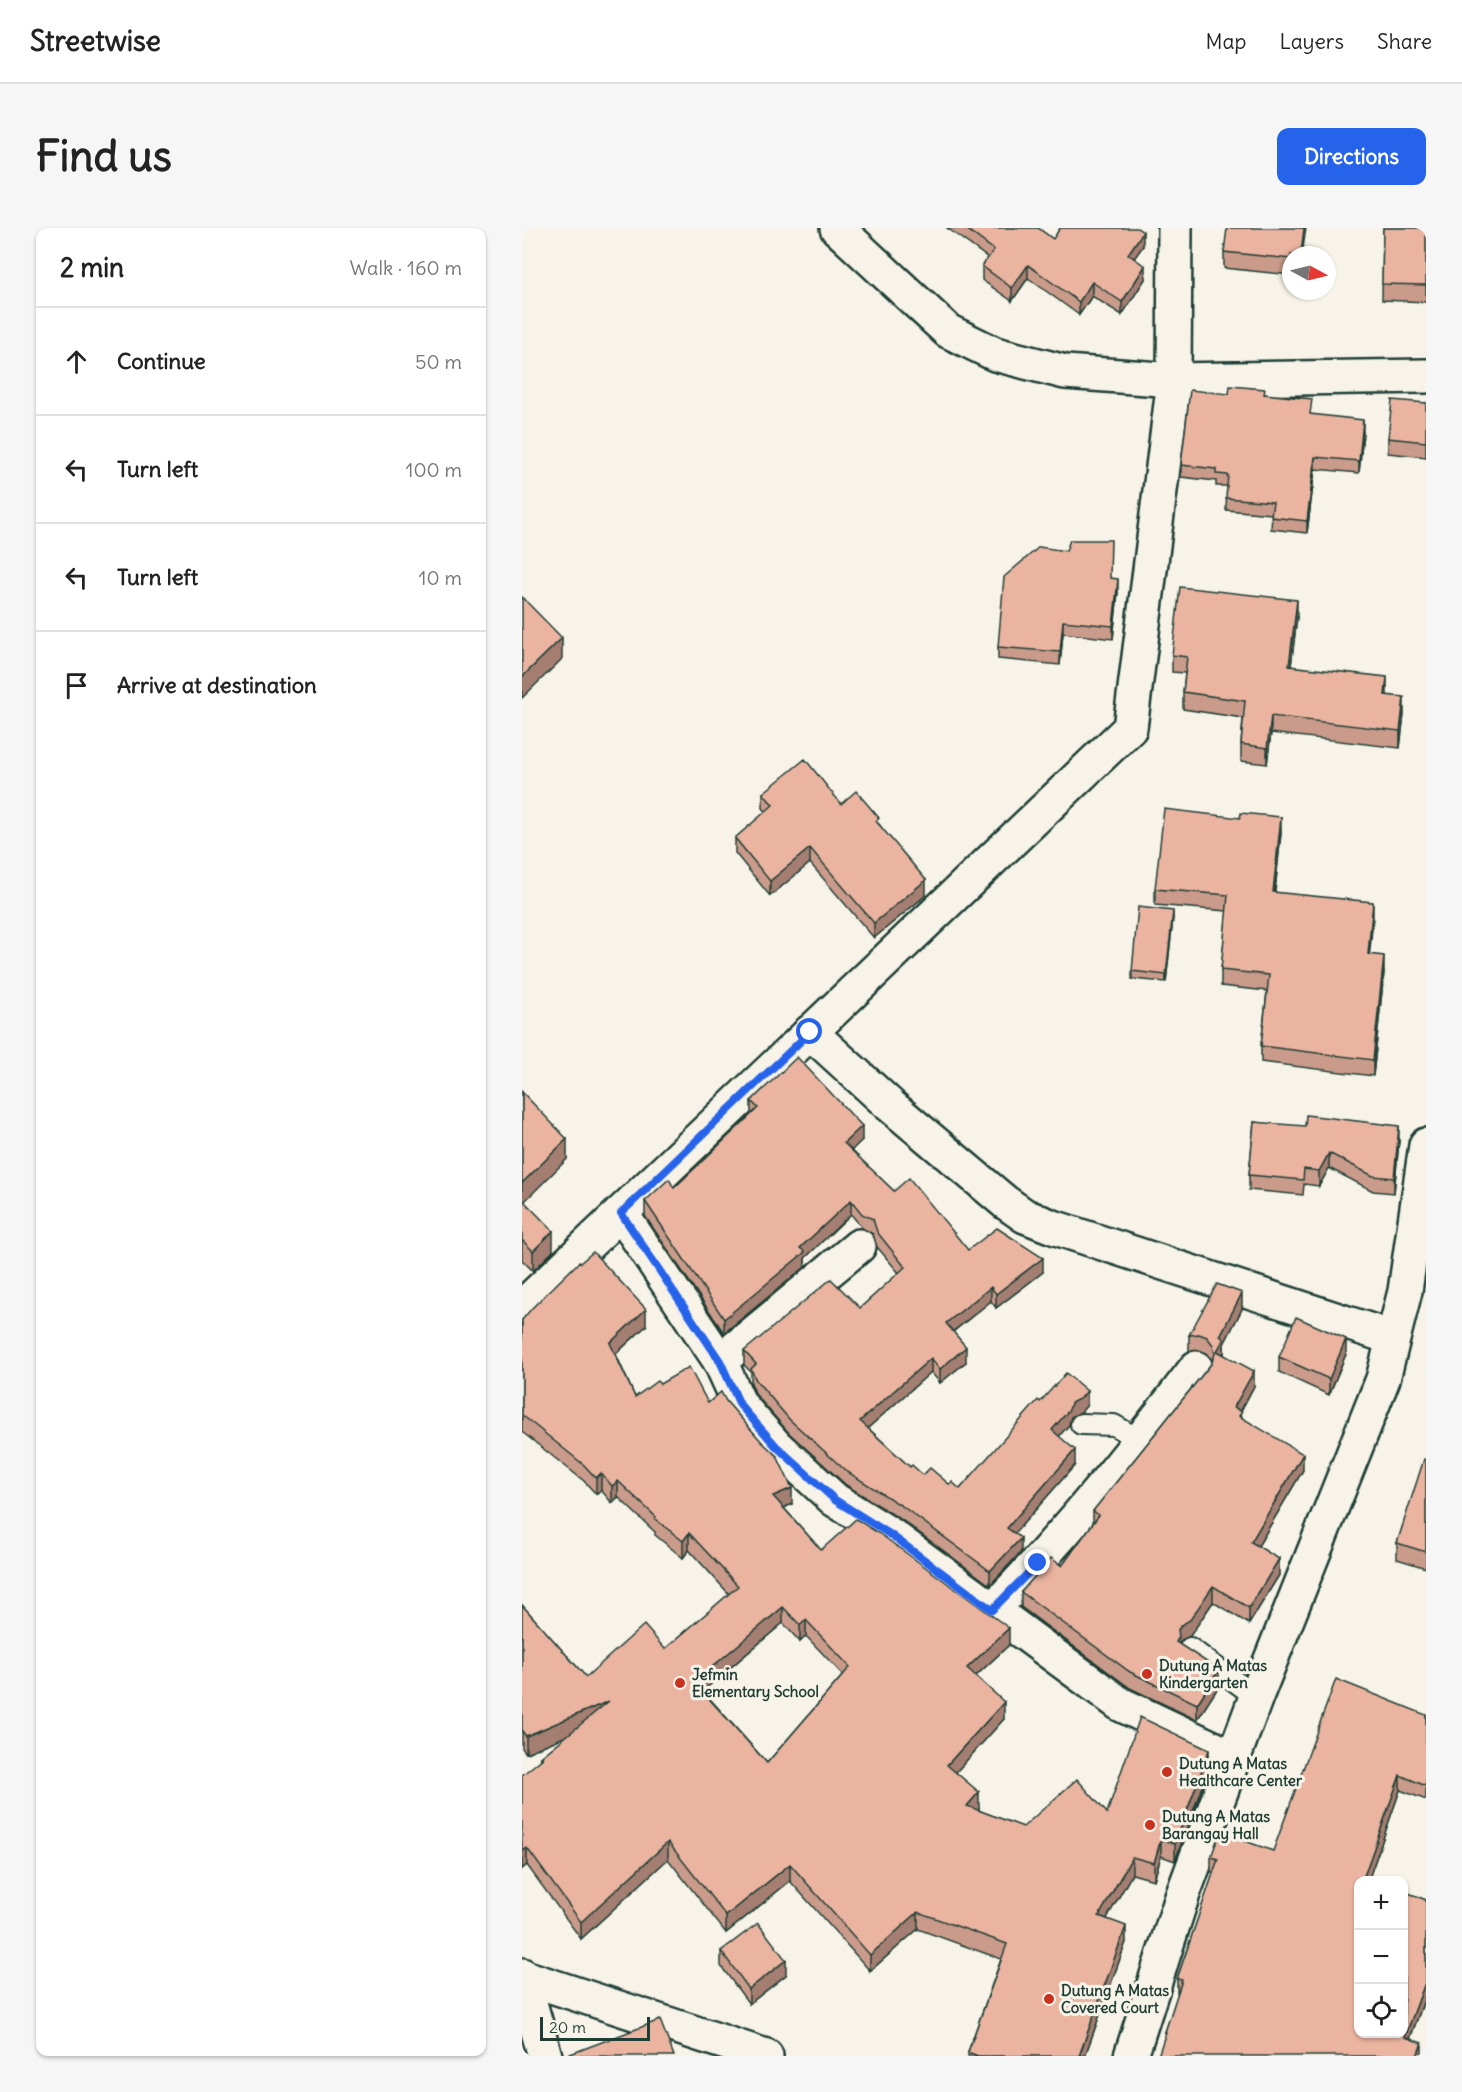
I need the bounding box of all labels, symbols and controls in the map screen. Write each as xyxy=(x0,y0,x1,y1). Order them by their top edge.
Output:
text: Streetwise xyxy=(30,23,161,59)
text: Map xyxy=(1206,28,1246,55)
text: Layers xyxy=(1279,28,1344,55)
text: Share xyxy=(1377,28,1432,55)
button: Directions xyxy=(1277,128,1426,185)
text: Find us xyxy=(36,130,172,182)
north arrow xyxy=(1282,246,1336,300)
text: 2 min xyxy=(60,251,124,284)
text: Walk · 160 m xyxy=(349,255,462,280)
icon: ahead xyxy=(60,345,93,378)
text: Continue xyxy=(117,347,206,375)
text: 50 m xyxy=(415,349,462,374)
icon: left xyxy=(60,453,93,486)
text: Turn left xyxy=(117,455,198,483)
text: 100 m xyxy=(405,457,462,482)
icon: left xyxy=(60,561,93,594)
text: Turn left xyxy=(117,563,198,591)
text: 10 m xyxy=(419,565,462,590)
icon: arrive xyxy=(60,669,93,702)
text: Arrive at destination xyxy=(117,671,317,699)
route start xyxy=(796,1018,822,1044)
route end xyxy=(1024,1549,1050,1575)
place label: Dutung A Matas Kindergarten xyxy=(1159,1656,1267,1693)
place label: Jefmin Elementary School xyxy=(692,1665,819,1702)
marker: Dutung A Matas Kindergarten xyxy=(1140,1667,1154,1681)
marker: Jefmin Elementary School xyxy=(673,1676,687,1690)
place label: Dutung A Matas Healthcare Center xyxy=(1179,1754,1303,1790)
marker: Dutung A Matas Healthcare Center xyxy=(1160,1765,1174,1779)
place label: Dutung A Matas Barangay Hall xyxy=(1162,1807,1270,1844)
marker: Dutung A Matas Barangay Hall xyxy=(1143,1818,1157,1832)
map controls xyxy=(1354,1876,1408,2038)
button: + xyxy=(1354,1876,1408,1930)
button: − xyxy=(1354,1930,1408,1984)
place label: Dutung A Matas Covered Court xyxy=(1061,1981,1169,2017)
button: locate xyxy=(1354,1984,1408,2038)
marker: Dutung A Matas Covered Court xyxy=(1042,1992,1056,2006)
scale bar xyxy=(540,2014,650,2042)
text: 20 m xyxy=(549,2017,586,2037)

